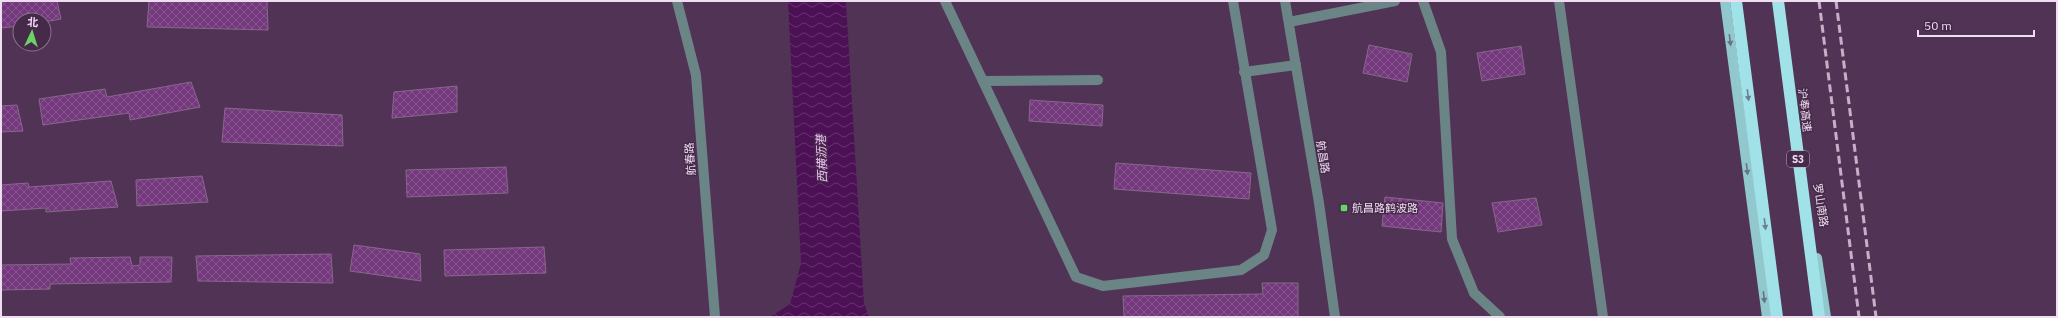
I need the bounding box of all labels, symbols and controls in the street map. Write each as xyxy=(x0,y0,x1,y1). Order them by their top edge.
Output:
north arrow xyxy=(12,12,52,52)
scale bar xyxy=(1918,12,2034,38)
text: 北 xyxy=(27,15,39,29)
text: 50 m xyxy=(1924,18,1952,33)
one-way arrow xyxy=(1727,34,1733,46)
street label: 沪奉高速 xyxy=(1795,87,1815,133)
one-way arrow xyxy=(1745,89,1752,101)
water label: 西横沥港 xyxy=(813,133,830,183)
street label: 航昌路 xyxy=(1314,140,1332,174)
street label: 航春路 xyxy=(682,142,698,176)
road number: S3 xyxy=(1787,151,1809,167)
one-way arrow xyxy=(1744,162,1750,175)
street label: 罗山南路 xyxy=(1811,182,1831,228)
place label: 航昌路鹤波路 xyxy=(1352,201,1418,215)
marker: 航昌路鹤波路 xyxy=(1339,203,1349,213)
one-way arrow xyxy=(1762,218,1768,230)
one-way arrow xyxy=(1761,291,1767,304)

